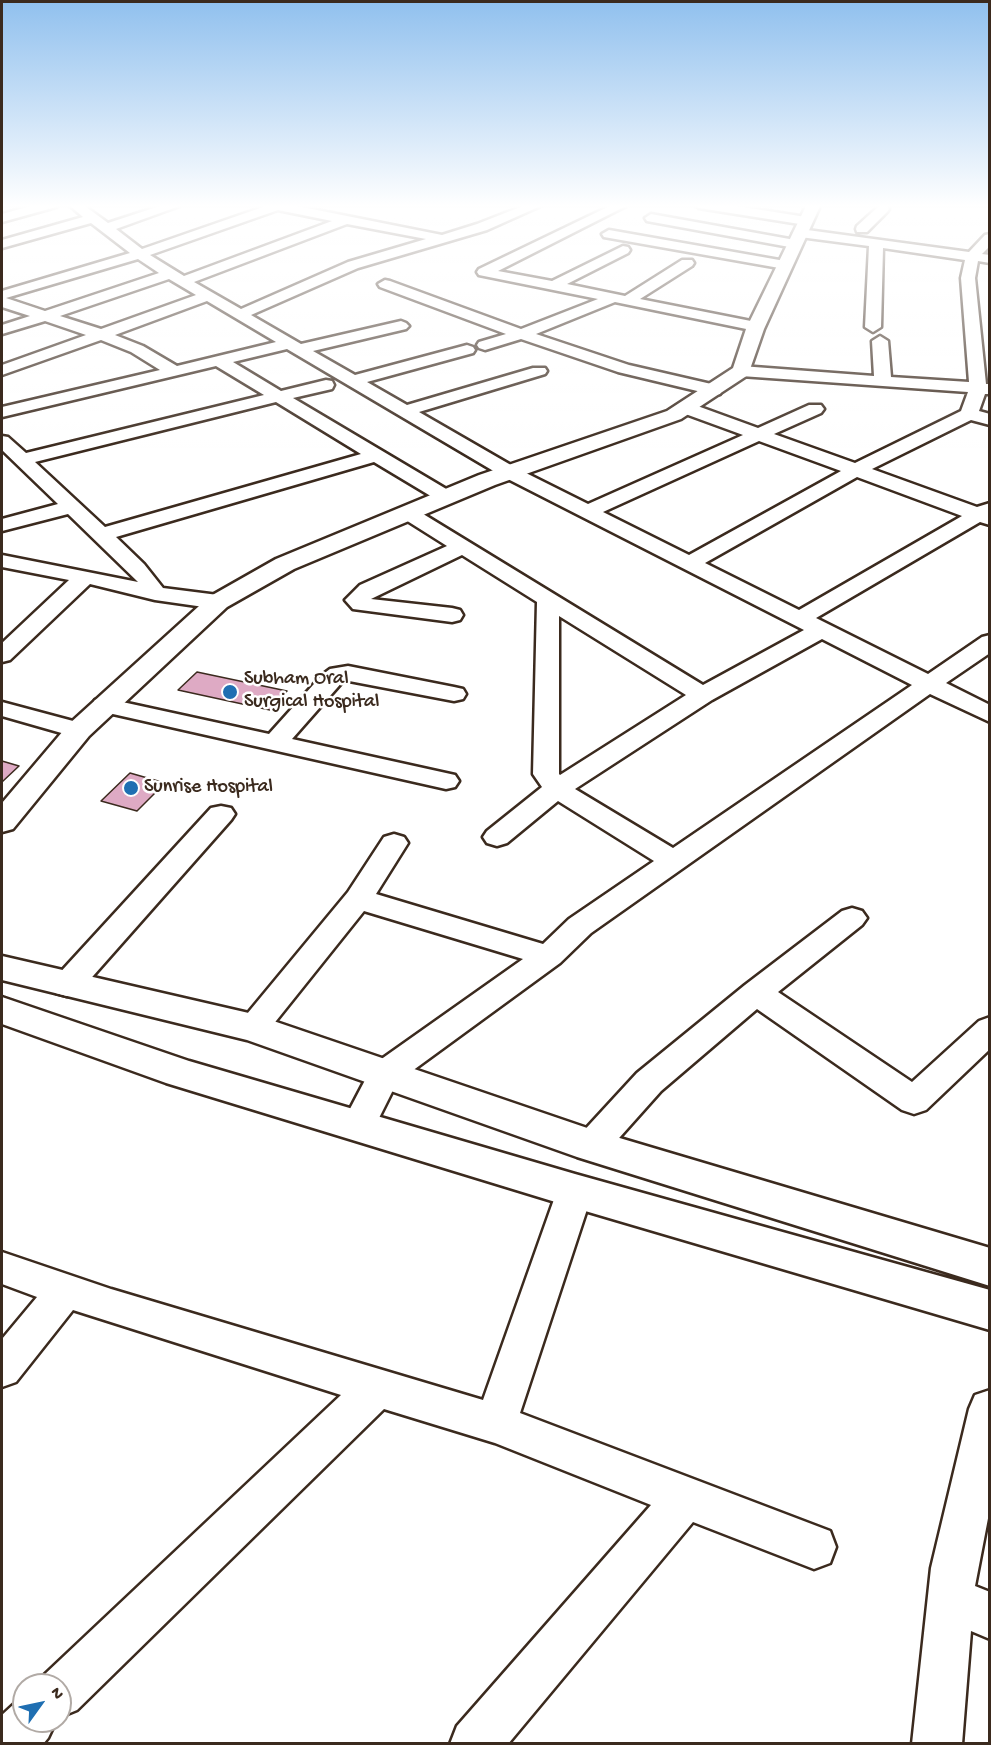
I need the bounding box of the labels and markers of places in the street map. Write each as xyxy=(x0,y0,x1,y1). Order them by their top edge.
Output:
place label: Subham Oral Surgical Hospital xyxy=(244,668,380,715)
marker: Subham Oral Surgical Hospital xyxy=(221,683,239,701)
place label: Sunrise Hospital xyxy=(144,776,273,800)
marker: Sunrise Hospital xyxy=(122,779,140,797)

